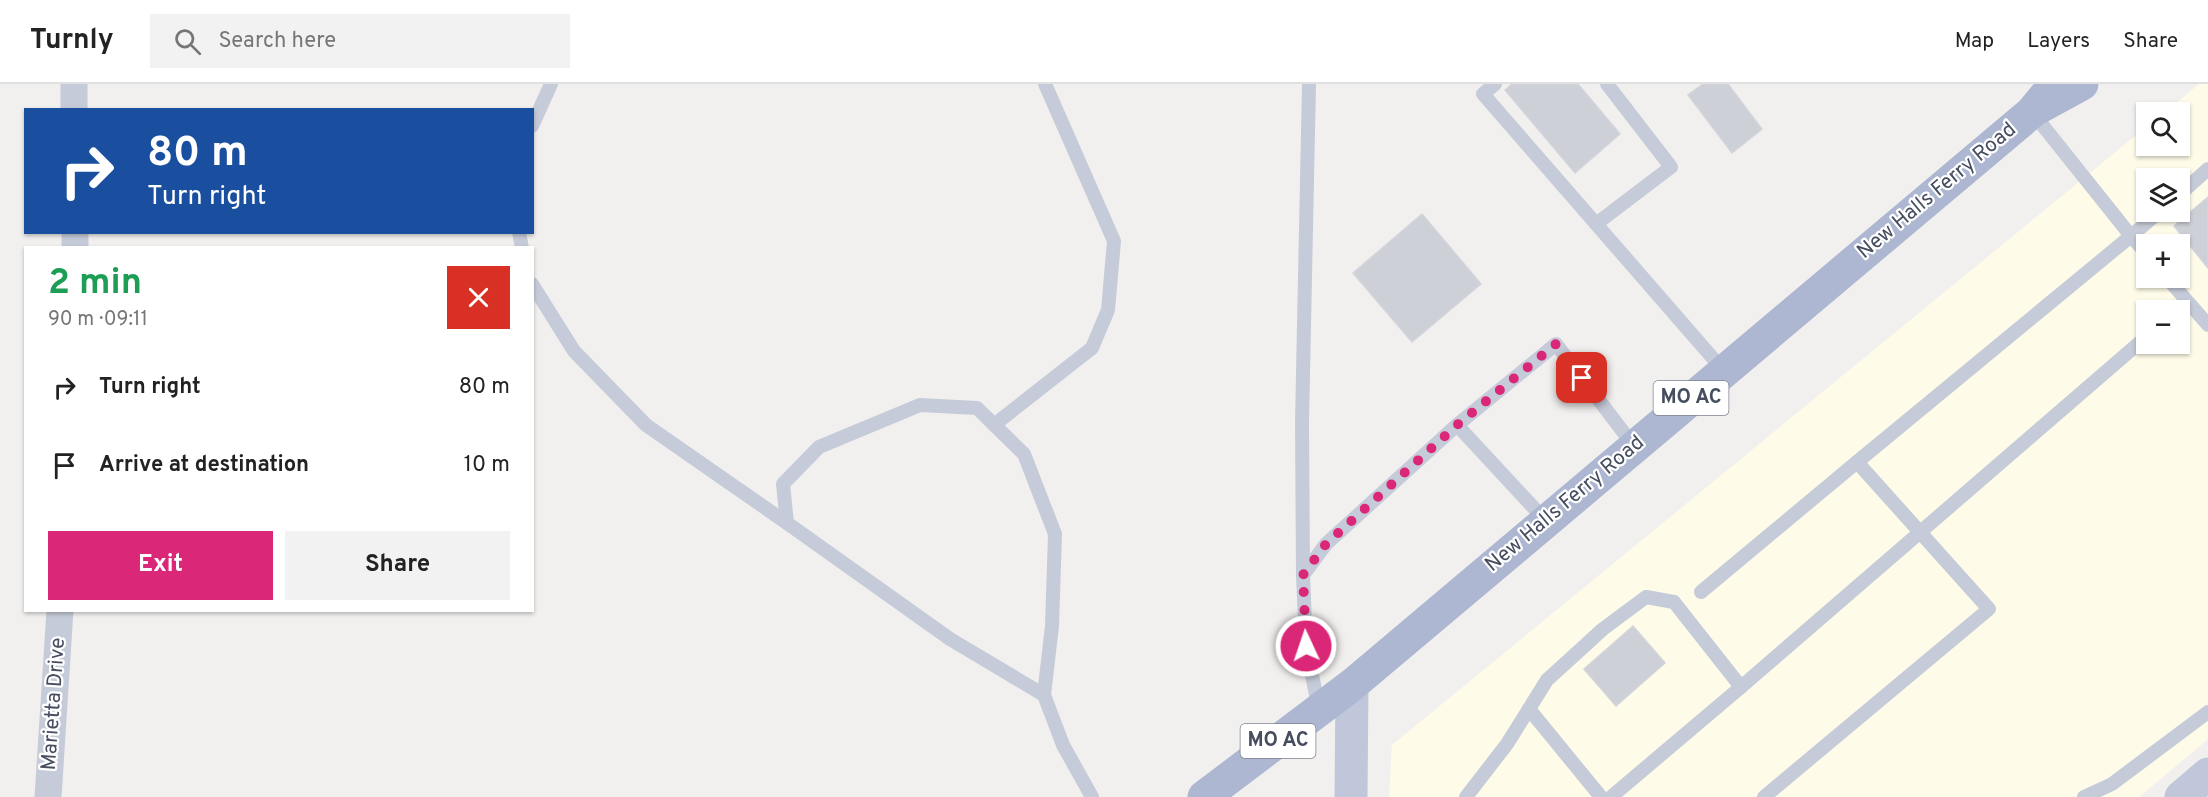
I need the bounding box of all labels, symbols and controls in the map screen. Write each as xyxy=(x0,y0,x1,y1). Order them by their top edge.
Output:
search box xyxy=(150,14,570,68)
text: Turnly xyxy=(30,23,114,59)
icon: search xyxy=(171,25,204,58)
text: Search here xyxy=(219,28,336,55)
text: Map xyxy=(1955,28,1994,55)
text: Layers xyxy=(2027,28,2090,55)
text: Share xyxy=(2123,28,2178,55)
map controls xyxy=(2136,102,2190,354)
button: search xyxy=(2136,102,2190,156)
street label: New Halls Ferry Road xyxy=(1852,117,2022,265)
text: 80 m xyxy=(147,128,248,181)
icon: right xyxy=(48,132,126,210)
button: layers xyxy=(2136,168,2190,222)
text: Turn right xyxy=(147,180,266,214)
button: + xyxy=(2136,234,2190,288)
text: 2 min xyxy=(48,261,142,307)
button: close xyxy=(447,266,510,329)
button: − xyxy=(2136,300,2190,354)
text: 90 m · 09:11 xyxy=(48,307,148,333)
pin xyxy=(1556,352,1607,403)
icon: arrive xyxy=(1565,361,1598,394)
icon: right xyxy=(48,371,81,404)
text: Turn right xyxy=(99,374,201,401)
text: 80 m xyxy=(459,374,510,401)
road number: MO AC xyxy=(1654,381,1728,415)
street label: New Halls Ferry Road xyxy=(1480,430,1650,578)
icon: arrive xyxy=(48,449,81,482)
text: Arrive at destination xyxy=(99,452,309,479)
text: 10 m xyxy=(464,452,510,479)
button: Exit xyxy=(48,531,273,600)
button: Share xyxy=(285,531,510,600)
position arrow xyxy=(1274,614,1338,678)
street label: Marietta Drive xyxy=(36,637,72,771)
road number: MO AC xyxy=(1240,724,1316,758)

